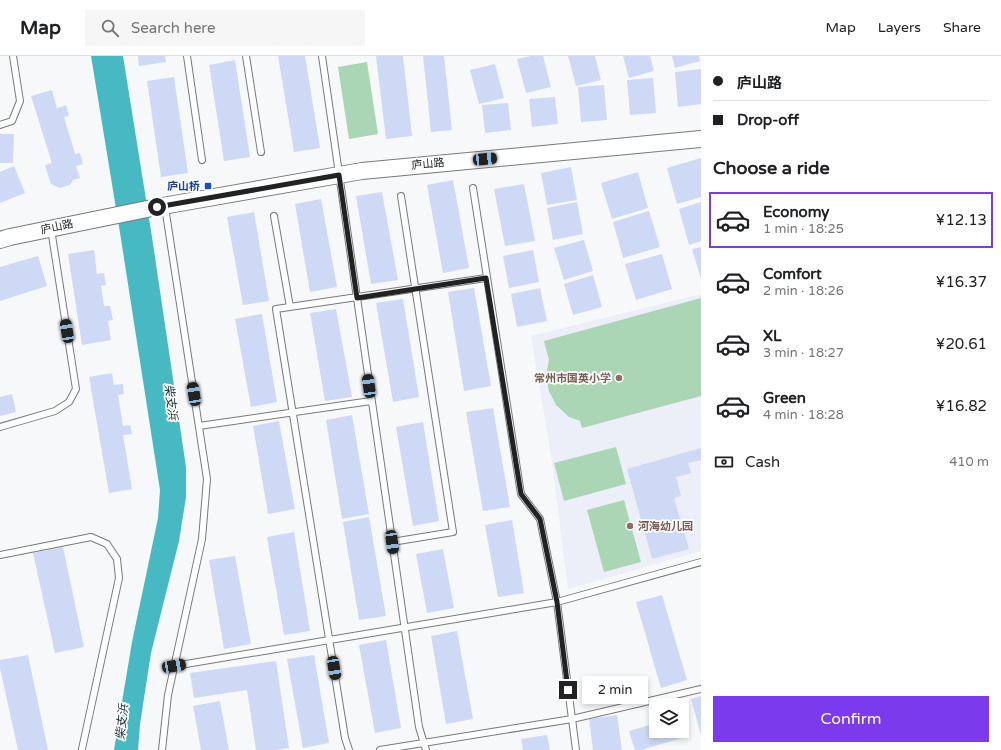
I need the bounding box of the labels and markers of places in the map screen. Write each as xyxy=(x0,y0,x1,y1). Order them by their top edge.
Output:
place label: 庐山桥 xyxy=(167,180,200,193)
marker: 庐山桥 xyxy=(203,181,213,191)
place label: 常州市国英小学 xyxy=(534,372,611,385)
marker: 常州市国英小学 xyxy=(614,373,624,383)
place label: 河海幼儿园 xyxy=(638,520,693,533)
marker: 河海幼儿园 xyxy=(625,521,635,531)

